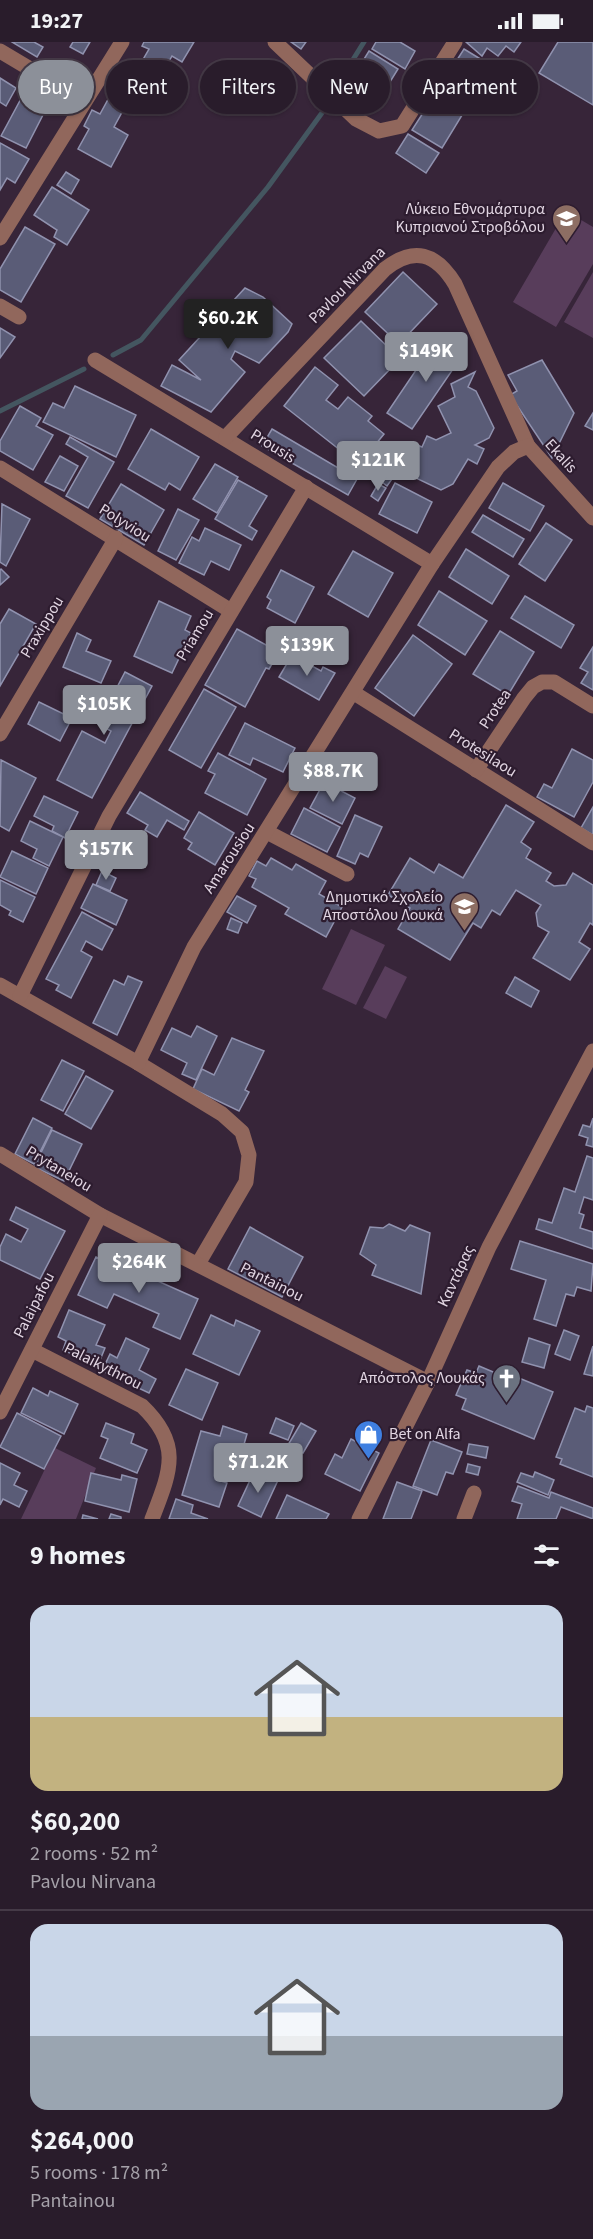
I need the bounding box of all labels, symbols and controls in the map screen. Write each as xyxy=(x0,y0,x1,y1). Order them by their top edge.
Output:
text: 19:27 xyxy=(30,5,83,37)
chip: Buy xyxy=(18,60,94,114)
chip: Rent xyxy=(106,60,188,114)
chip: Filters xyxy=(200,60,296,114)
chip: New xyxy=(308,60,390,114)
chip: Apartment xyxy=(402,60,538,114)
place label: Λύκειο Εθνομάρτυρα Κυπριανού Στροβόλου xyxy=(395,198,545,238)
school or university icon: Λύκειο Εθνομάρτυρα Κυπριανού Στροβόλου xyxy=(550,202,582,244)
street label: Pavlou Nirvana xyxy=(304,242,390,328)
pin: $60.2K xyxy=(179,299,277,350)
text: $60.2K xyxy=(198,304,258,332)
pin: $149K xyxy=(384,332,468,383)
text: $149K xyxy=(399,337,453,365)
street label: Prousis xyxy=(246,424,300,469)
street label: Ekalis xyxy=(540,434,582,478)
pin: $121K xyxy=(336,441,420,492)
text: $121K xyxy=(351,446,405,474)
street label: Polyviou xyxy=(95,498,155,548)
street label: Praxippou xyxy=(15,592,69,662)
street label: Priamou xyxy=(171,605,219,665)
pin: $139K xyxy=(265,626,349,677)
text: $139K xyxy=(280,631,334,659)
pin: $105K xyxy=(62,685,146,736)
street label: Protea xyxy=(474,685,516,733)
text: $105K xyxy=(77,690,131,718)
street label: Protesilaou xyxy=(445,723,521,783)
pin: $88.7K xyxy=(284,752,382,803)
text: $88.7K xyxy=(303,757,363,785)
street label: Amarousiou xyxy=(198,818,260,898)
pin: $157K xyxy=(64,830,148,881)
text: $157K xyxy=(79,835,133,863)
place label: Δημοτικό Σχολείο Αποστόλου Λουκά xyxy=(323,886,443,926)
school or university icon: Δημοτικό Σχολείο Αποστόλου Λουκά xyxy=(448,890,480,932)
street label: Prytaneiou xyxy=(22,1141,96,1197)
street label: Καντάρας xyxy=(432,1241,480,1311)
pin: $264K xyxy=(97,1243,181,1294)
text: $264K xyxy=(112,1248,166,1276)
street label: Pantainou xyxy=(237,1257,307,1307)
street label: Palaipafou xyxy=(8,1268,60,1342)
street label: Palaikythrou xyxy=(60,1337,146,1395)
church icon: Απόστολος Λουκάς xyxy=(490,1362,522,1404)
place label: Απόστολος Λουκάς xyxy=(359,1367,485,1389)
shop icon: Bet on Alfa xyxy=(352,1418,384,1460)
place label: Bet on Alfa xyxy=(389,1423,461,1445)
pin: $71.2K xyxy=(209,1443,307,1494)
text: $71.2K xyxy=(228,1448,288,1476)
text: 9 homes xyxy=(30,1537,125,1574)
icon: filters xyxy=(530,1539,563,1572)
icon: home xyxy=(243,1644,351,1752)
text: $60,200 xyxy=(30,1803,120,1840)
text: 2 rooms · 52 m² xyxy=(30,1840,158,1868)
text: Pavlou Nirvana xyxy=(30,1868,156,1896)
icon: home xyxy=(243,1963,351,2071)
text: $264,000 xyxy=(30,2122,134,2159)
text: 5 rooms · 178 m² xyxy=(30,2159,168,2187)
text: Pantainou xyxy=(30,2187,115,2215)

